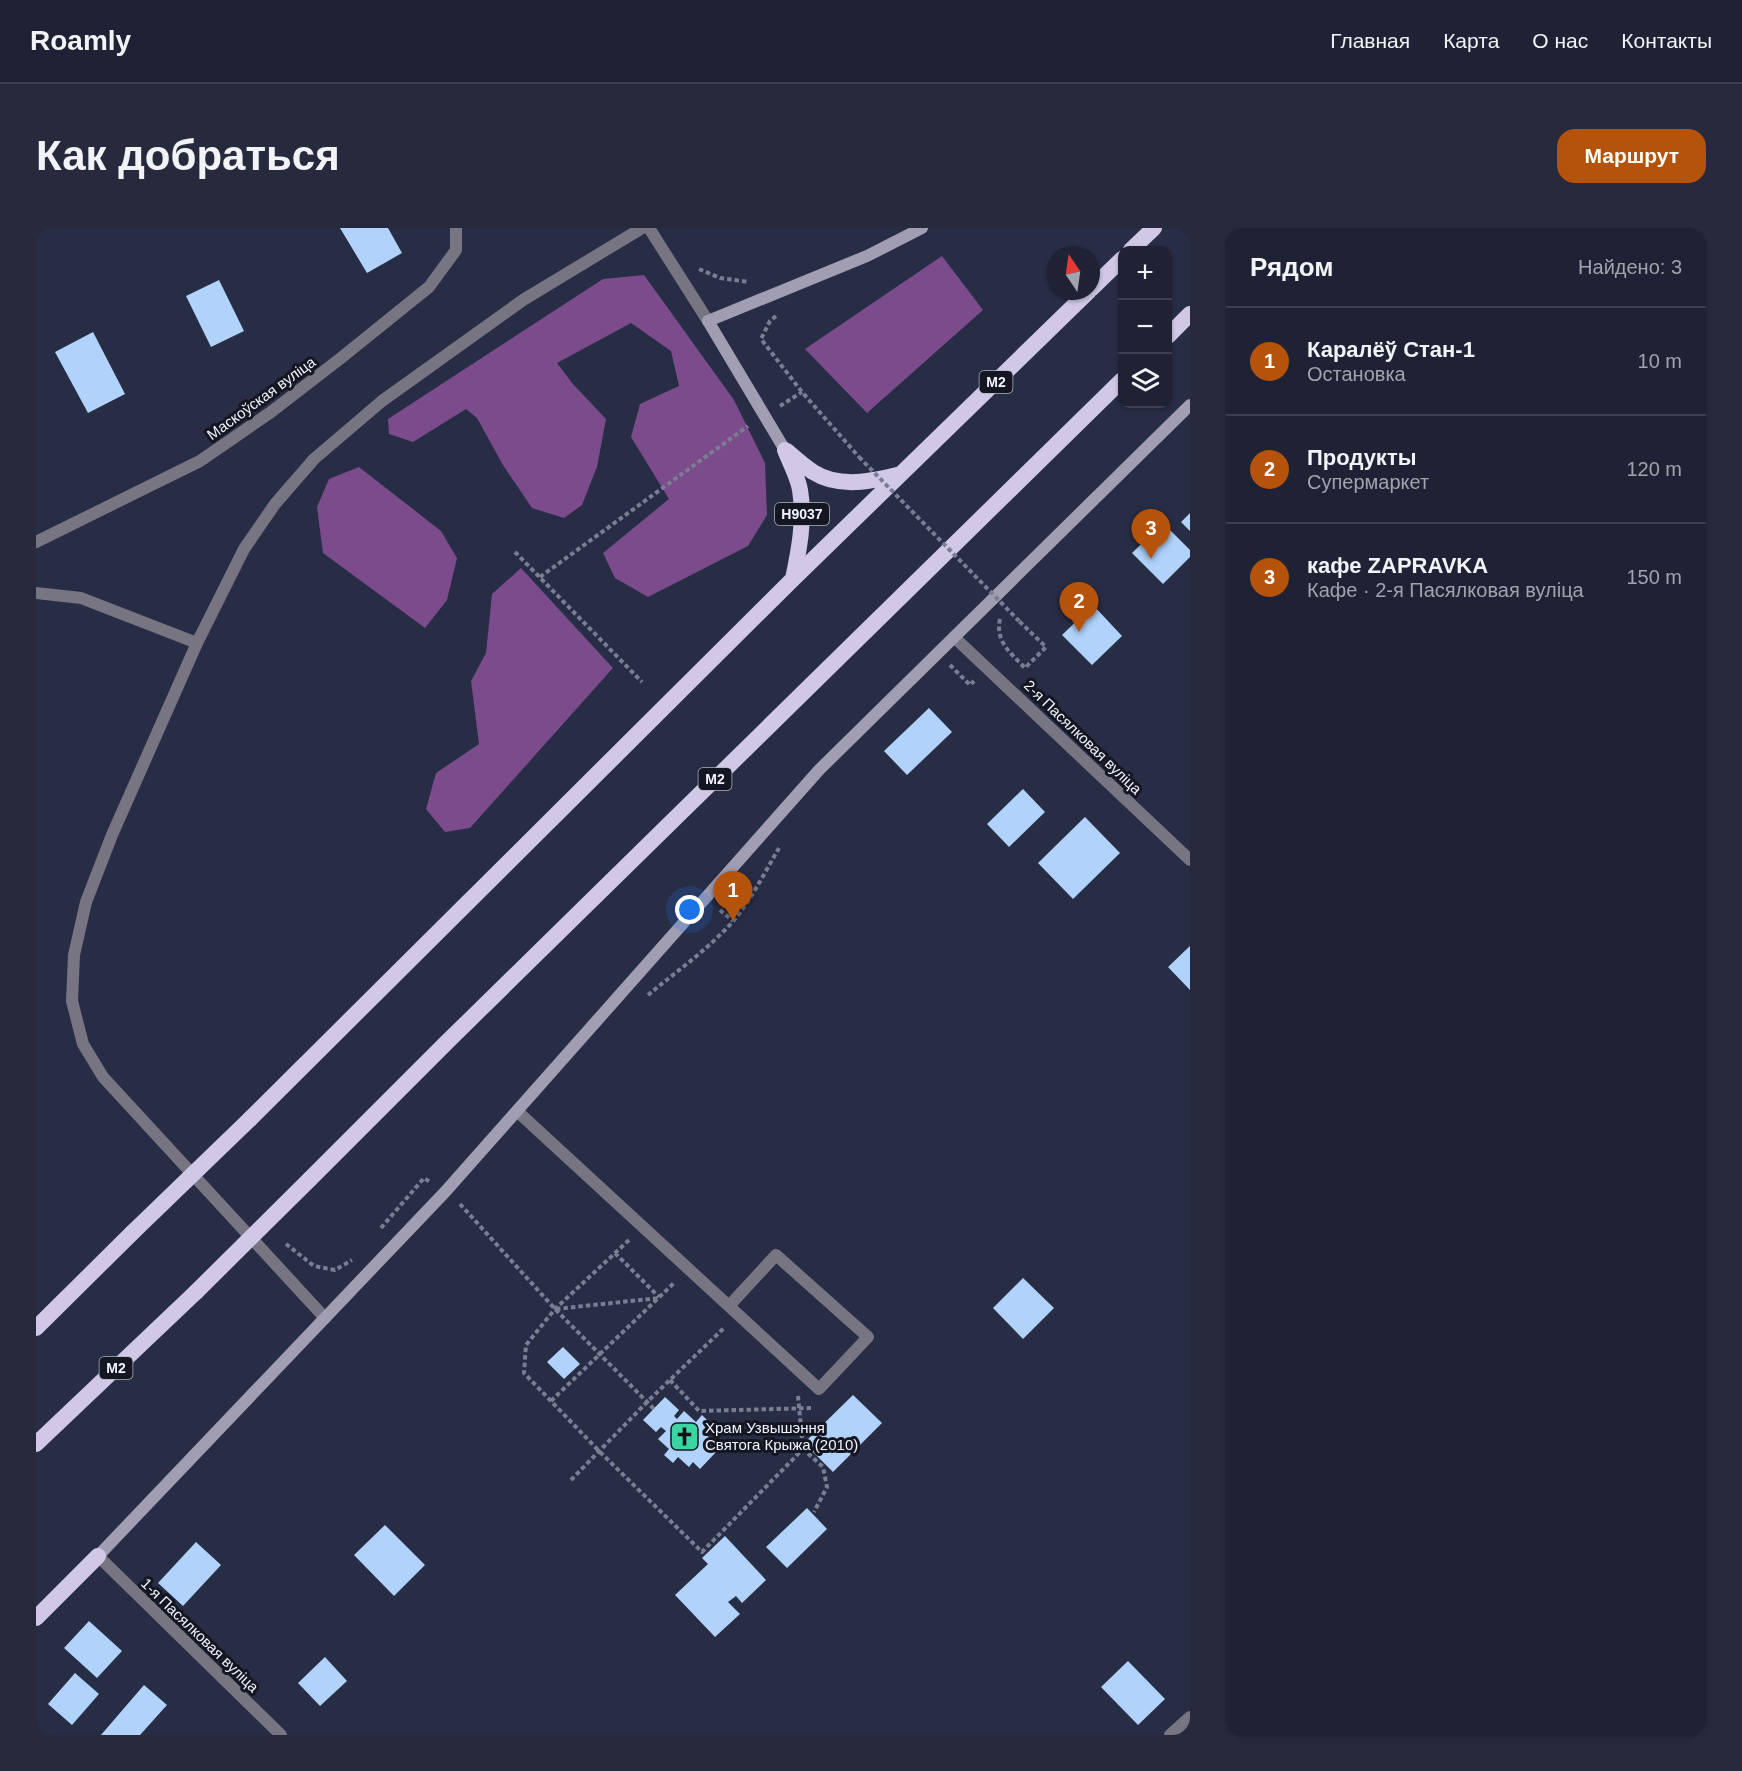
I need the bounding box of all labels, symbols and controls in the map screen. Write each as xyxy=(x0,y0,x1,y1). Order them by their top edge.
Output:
text: Roamly xyxy=(30,25,131,56)
text: Главная xyxy=(1330,29,1410,52)
text: Карта xyxy=(1443,29,1499,52)
text: О нас xyxy=(1532,29,1588,52)
text: Контакты xyxy=(1621,29,1712,52)
button: Маршрут xyxy=(1557,129,1706,183)
text: Как добраться xyxy=(36,132,340,179)
north arrow xyxy=(1046,246,1100,300)
map controls xyxy=(1118,246,1172,408)
button: + xyxy=(1118,246,1172,300)
text: Рядом xyxy=(1250,252,1333,282)
text: Найдено: 3 xyxy=(1578,256,1682,278)
button: − xyxy=(1118,300,1172,354)
text: Каралёў Стан-1 xyxy=(1307,337,1475,362)
text: 1 xyxy=(1264,350,1275,372)
text: 10 m xyxy=(1638,350,1682,372)
street label: Маскоўская вуліца xyxy=(203,353,319,443)
button: layers xyxy=(1118,354,1172,408)
text: Остановка xyxy=(1307,363,1406,385)
road number: М2 xyxy=(980,371,1012,393)
text: Продукты xyxy=(1307,445,1416,470)
text: 2 xyxy=(1264,458,1275,480)
text: 120 m xyxy=(1626,458,1682,480)
text: Супермаркет xyxy=(1307,471,1429,493)
road number: Н9037 xyxy=(775,503,829,525)
pin: 3 xyxy=(1132,510,1170,559)
text: кафе ZAPRAVKA xyxy=(1307,553,1488,578)
text: 3 xyxy=(1264,566,1275,588)
text: 150 m xyxy=(1626,566,1682,588)
text: Кафе · 2-я Пасялковая вуліца xyxy=(1307,579,1584,601)
pin: 2 xyxy=(1060,582,1098,632)
street label: 2-я Пасялковая вуліца xyxy=(1021,677,1146,798)
road number: М2 xyxy=(698,768,732,790)
pin: 1 xyxy=(714,872,752,921)
your location xyxy=(675,895,704,924)
road number: М2 xyxy=(100,1357,133,1379)
place label: Храм Узвышэння Святога Крыжа (2010) xyxy=(705,1419,858,1453)
church icon: Храм Узвышэння Святога Крыжа (2010) xyxy=(668,1420,700,1452)
street label: 1-я Пасялковая вуліца xyxy=(138,1575,263,1696)

